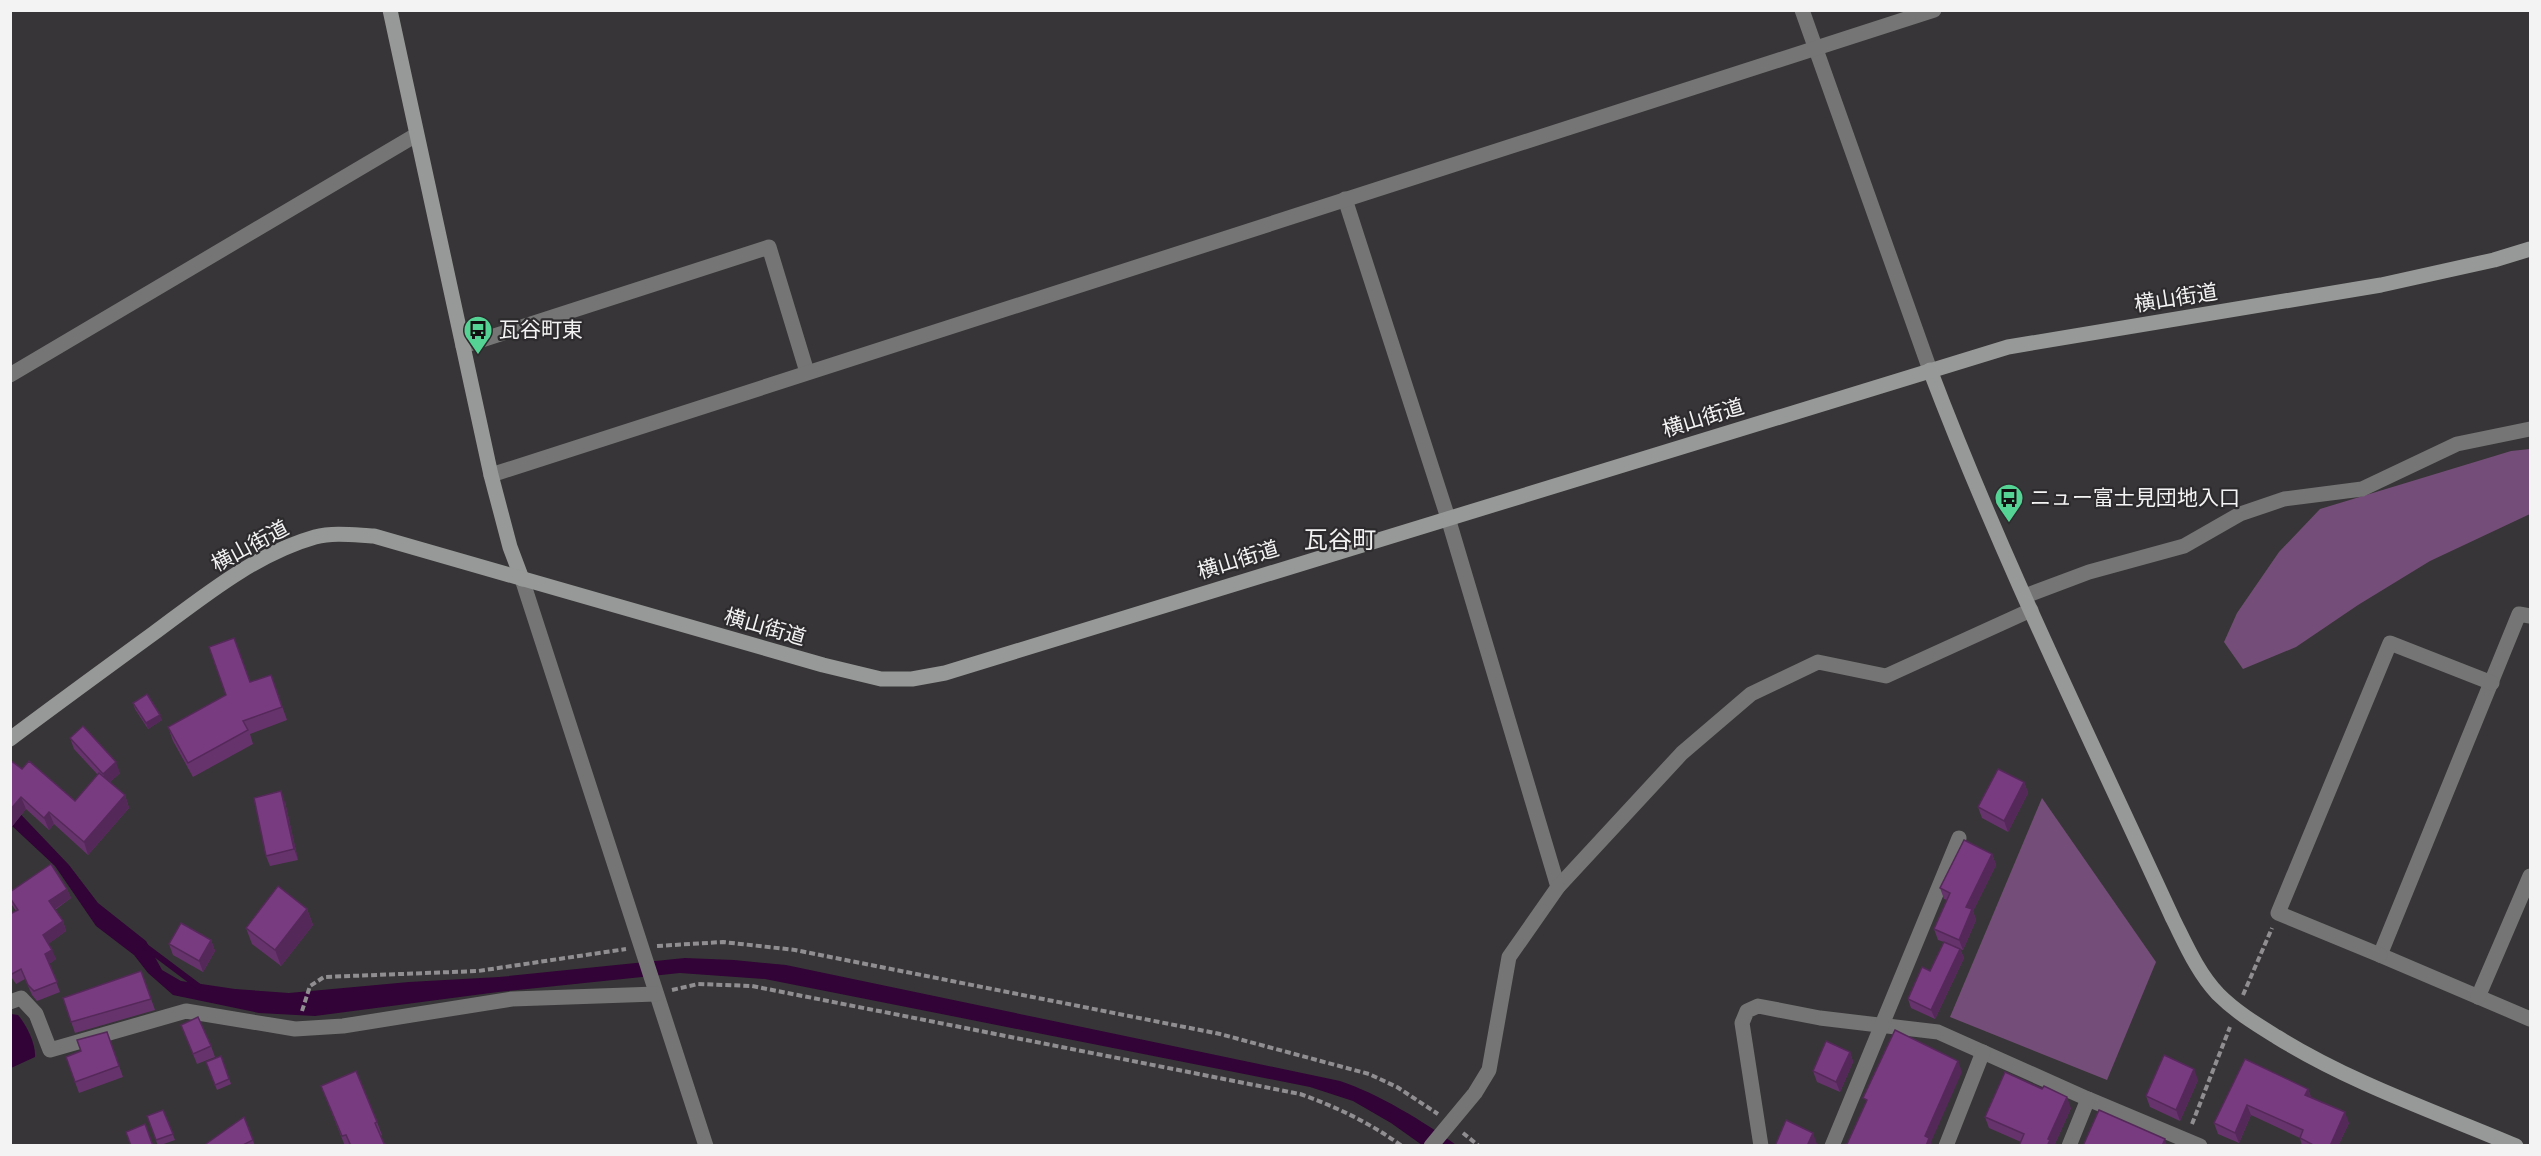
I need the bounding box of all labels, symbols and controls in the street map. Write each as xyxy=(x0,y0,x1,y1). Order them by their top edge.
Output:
street label: 横山街道 xyxy=(2133,280,2220,317)
bus stop icon: 瓦谷町東 xyxy=(462,314,494,356)
place label: 瓦谷町東 xyxy=(499,318,583,343)
street label: 横山街道 xyxy=(1659,394,1747,443)
bus stop icon: ニュー富士見団地入口 xyxy=(1993,482,2025,524)
place label: ニュー富士見団地入口 xyxy=(2030,486,2240,511)
street label: 横山街道 xyxy=(207,516,293,577)
district label: 瓦谷町 xyxy=(1304,526,1376,555)
street label: 横山街道 xyxy=(1194,536,1282,585)
street label: 横山街道 xyxy=(721,604,809,651)

